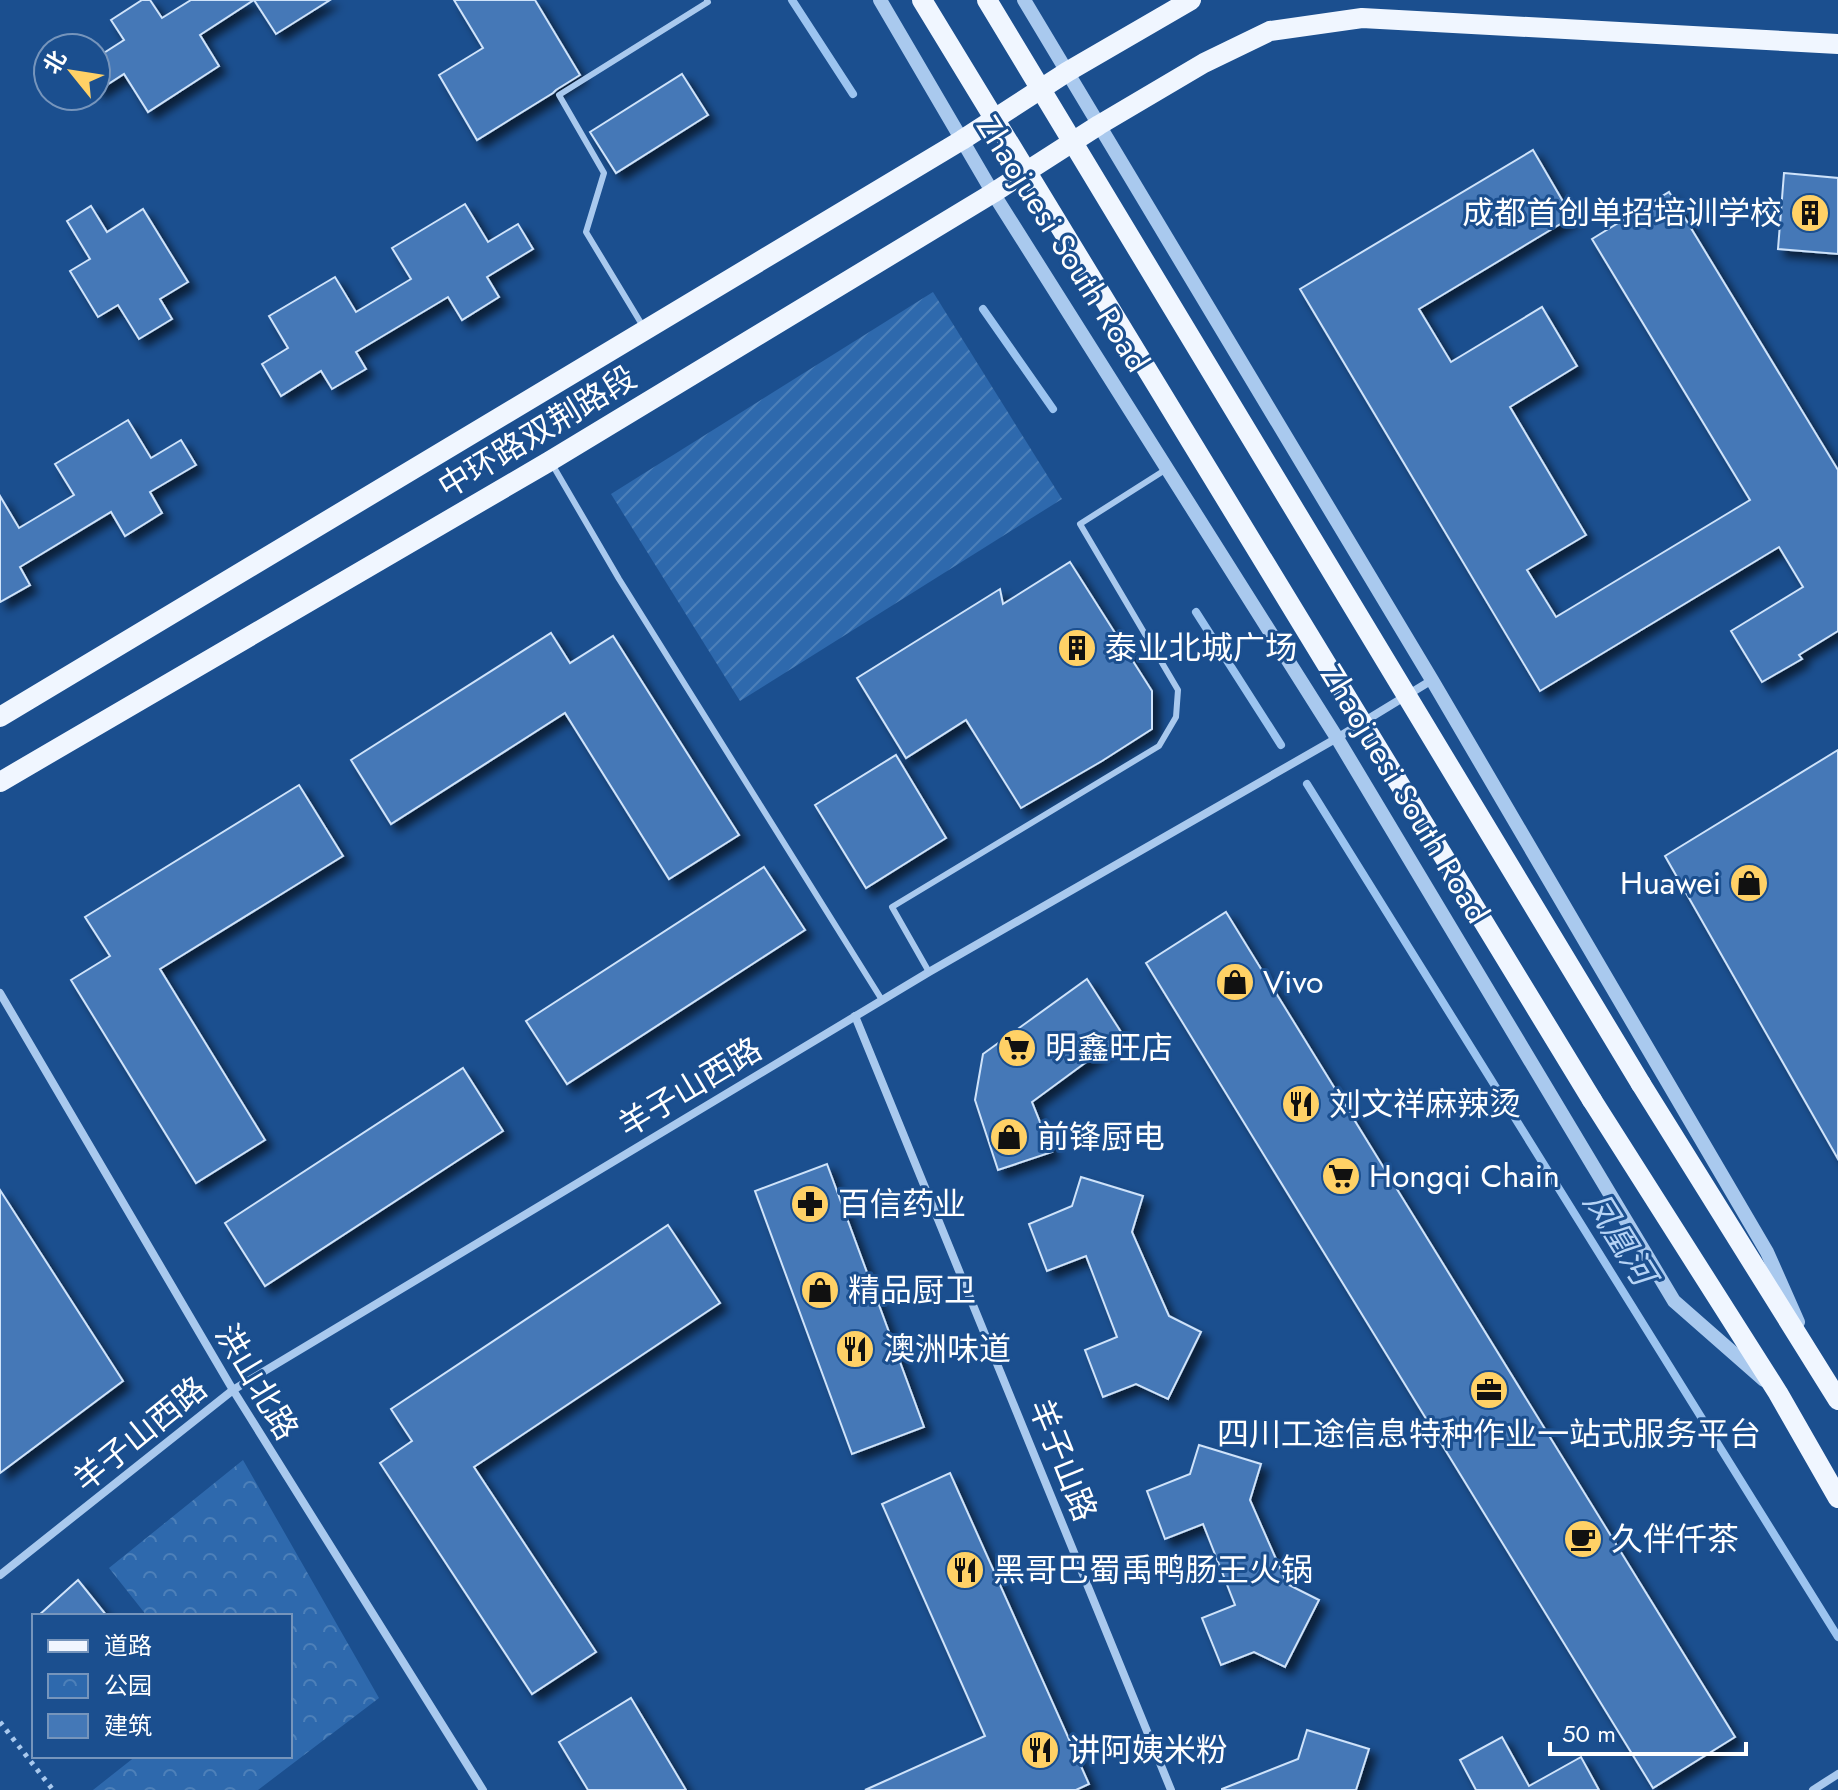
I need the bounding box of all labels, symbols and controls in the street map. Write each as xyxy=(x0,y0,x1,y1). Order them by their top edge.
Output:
north arrow xyxy=(32,32,112,112)
text: 北 xyxy=(35,44,74,80)
street label: Zhaojuesi South Road xyxy=(966,107,1160,381)
place label: 成都首创单招培训学校 xyxy=(1462,190,1782,236)
building icon: 成都首创单招培训学校 xyxy=(1789,192,1831,234)
street label: 中环路双荆路段 xyxy=(429,355,645,509)
place label: 泰业北城广场 xyxy=(1105,625,1297,671)
building icon: 泰业北城广场 xyxy=(1056,627,1098,669)
street label: Zhaojuesi South Road xyxy=(1310,656,1500,932)
place label: Huawei xyxy=(1620,860,1721,906)
shop icon: Huawei xyxy=(1728,862,1770,904)
place label: Vivo xyxy=(1263,959,1324,1005)
shop icon: Vivo xyxy=(1214,961,1256,1003)
place label: 明鑫旺店 xyxy=(1045,1025,1173,1071)
street label: 羊子山西路 xyxy=(610,1026,770,1148)
supermarket icon: 明鑫旺店 xyxy=(996,1027,1038,1069)
place label: 刘文祥麻辣烫 xyxy=(1329,1081,1521,1127)
restaurant icon: 刘文祥麻辣烫 xyxy=(1280,1083,1322,1125)
place label: 前锋厨电 xyxy=(1037,1114,1165,1160)
shop icon: 前锋厨电 xyxy=(988,1116,1030,1158)
place label: Hongqi Chain xyxy=(1369,1153,1560,1199)
supermarket icon: Hongqi Chain xyxy=(1320,1155,1362,1197)
place label: 百信药业 xyxy=(838,1181,966,1227)
water label: 凤凰河 xyxy=(1572,1182,1671,1300)
pharmacy icon: 百信药业 xyxy=(789,1183,831,1225)
place label: 精品厨卫 xyxy=(848,1267,976,1313)
shop icon: 精品厨卫 xyxy=(799,1269,841,1311)
street label: 洪山北路 xyxy=(204,1315,310,1449)
place label: 澳洲味道 xyxy=(883,1326,1011,1372)
restaurant icon: 澳洲味道 xyxy=(834,1328,876,1370)
street label: 羊子山西路 xyxy=(63,1366,217,1502)
office icon: 四川工途信息特种作业一站式服务平台 xyxy=(1468,1369,1510,1411)
street label: 羊子山路 xyxy=(1018,1392,1108,1528)
place label: 四川工途信息特种作业一站式服务平台 xyxy=(1217,1411,1761,1457)
place label: 久伴仟茶 xyxy=(1611,1516,1739,1562)
cafe icon: 久伴仟茶 xyxy=(1562,1518,1604,1560)
place label: 黑哥巴蜀禹鸭肠王火锅 xyxy=(993,1547,1313,1593)
restaurant icon: 黑哥巴蜀禹鸭肠王火锅 xyxy=(944,1549,986,1591)
legend xyxy=(32,1614,292,1758)
text: 道路 xyxy=(104,1628,152,1663)
text: 公园 xyxy=(104,1668,152,1703)
scale bar xyxy=(1550,1706,1746,1756)
text: 建筑 xyxy=(104,1708,152,1743)
text: 50 m xyxy=(1562,1716,1616,1751)
place label: 讲阿姨米粉 xyxy=(1068,1727,1228,1773)
restaurant icon: 讲阿姨米粉 xyxy=(1019,1729,1061,1771)

